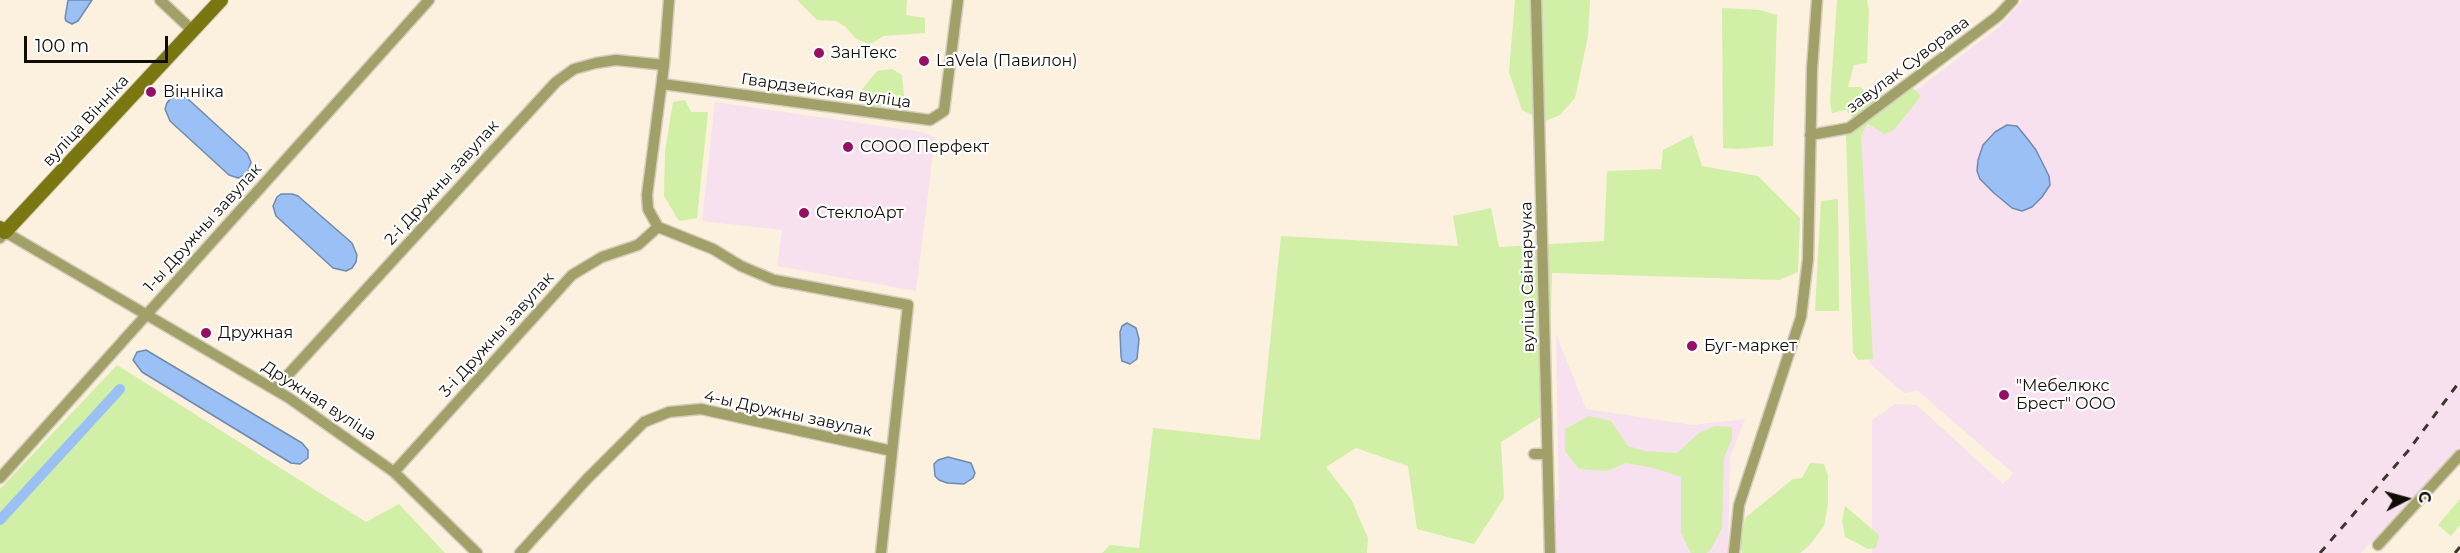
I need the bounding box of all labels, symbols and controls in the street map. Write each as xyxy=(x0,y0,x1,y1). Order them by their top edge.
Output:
street label: завулак Суворава xyxy=(1843,13,1973,117)
scale bar xyxy=(27,24,171,62)
text: 100 m xyxy=(35,35,89,57)
place label: ЗанТекс xyxy=(831,43,897,63)
marker: ЗанТекс xyxy=(812,46,826,60)
place label: LaVela (Павилон) xyxy=(936,51,1078,71)
marker: LaVela (Павилон) xyxy=(917,54,931,68)
street label: Гвардзейская вуліца xyxy=(740,70,912,112)
street label: вуліца Вінніка xyxy=(39,71,133,171)
place label: Вінніка xyxy=(163,82,224,102)
marker: Вінніка xyxy=(144,85,158,99)
street label: 2-і Дружны завулак xyxy=(381,117,503,249)
place label: СООО Перфект xyxy=(860,137,989,157)
marker: СООО Перфект xyxy=(841,140,855,154)
street label: 1-ы Дружны завулак xyxy=(140,160,266,296)
street label: вуліца Свінарчука xyxy=(1517,201,1539,353)
place label: СтеклоАрт xyxy=(816,203,904,223)
marker: СтеклоАрт xyxy=(797,206,811,220)
street label: 3-і Дружны завулак xyxy=(436,269,558,401)
place label: Дружная xyxy=(218,323,293,343)
marker: Дружная xyxy=(199,326,213,340)
place label: Буг-маркет xyxy=(1704,336,1797,356)
marker: Буг-маркет xyxy=(1685,339,1699,353)
street label: Дружная вуліца xyxy=(258,357,380,445)
place label: "Мебелюкс Брест" ООО xyxy=(2016,376,2116,414)
street label: 4-ы Дружны завулак xyxy=(702,387,874,441)
marker: "Мебелюкс Брест" ООО xyxy=(1997,388,2011,402)
north arrow xyxy=(2376,469,2436,529)
text: С xyxy=(2414,490,2434,504)

